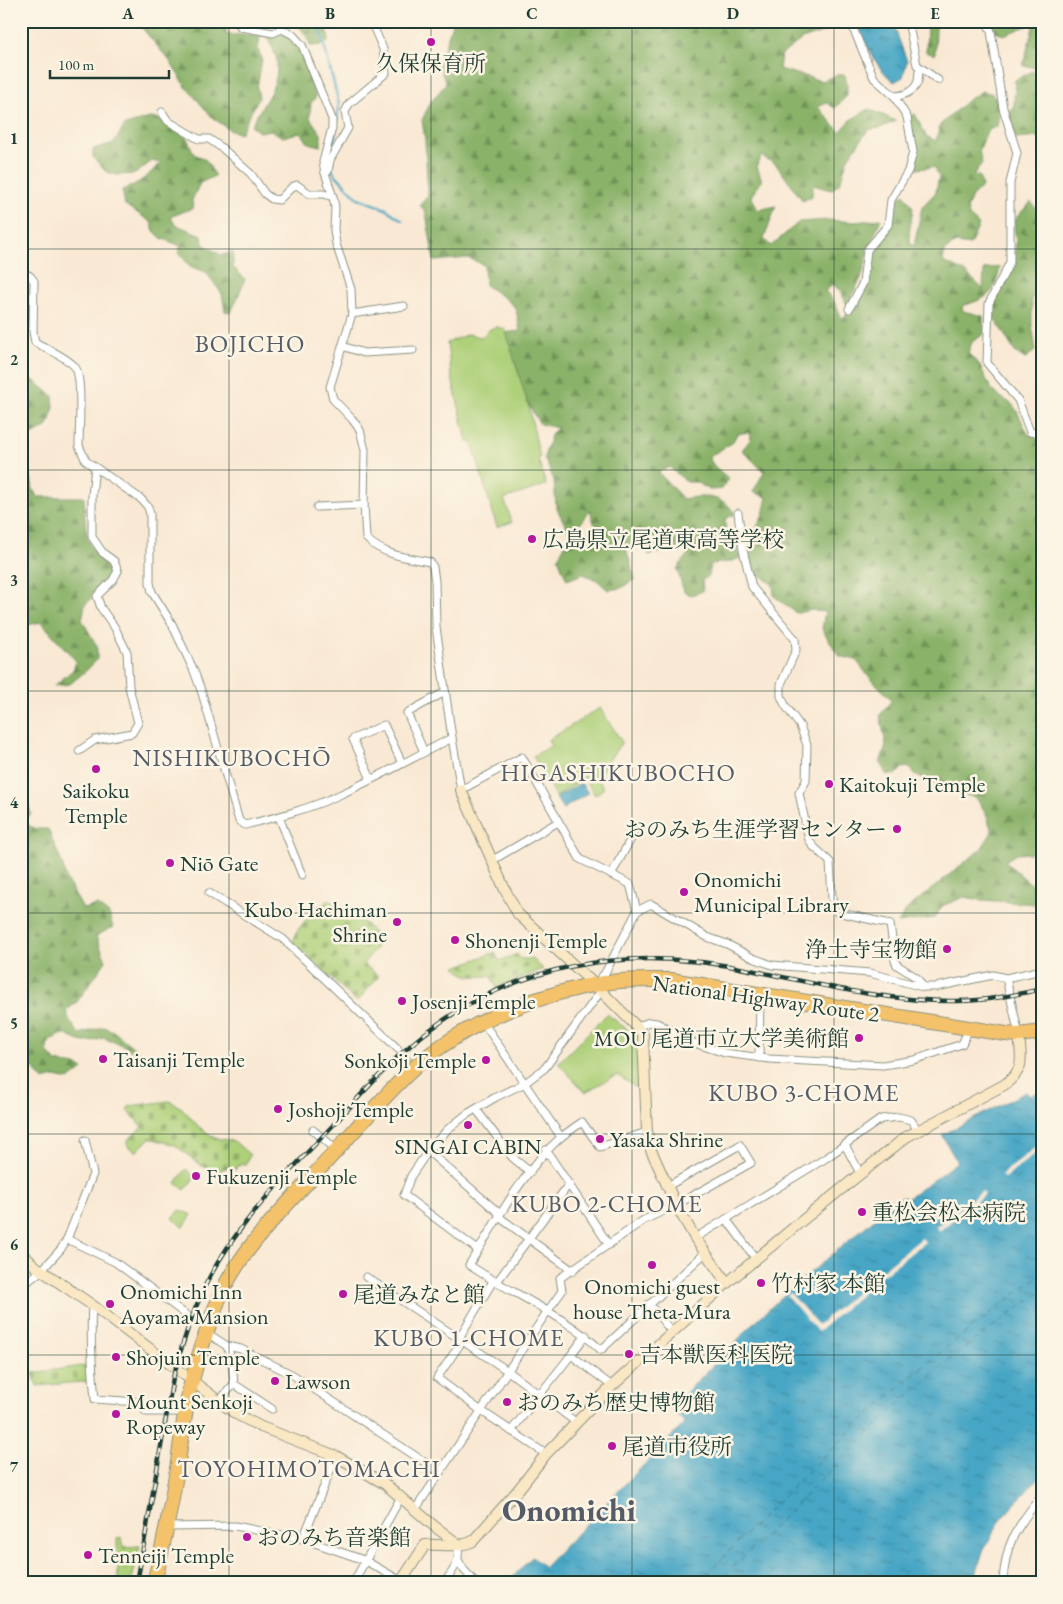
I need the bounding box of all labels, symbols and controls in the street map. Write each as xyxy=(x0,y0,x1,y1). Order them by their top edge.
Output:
text: A xyxy=(121,3,134,24)
text: B xyxy=(325,3,335,24)
text: C xyxy=(526,3,538,24)
text: D xyxy=(727,3,739,24)
text: E xyxy=(930,3,940,24)
marker: 久保保育所 xyxy=(425,36,437,48)
scale bar xyxy=(50,48,169,80)
place label: 久保保育所 xyxy=(376,49,486,78)
text: 100 m xyxy=(58,55,95,74)
text: 1 xyxy=(10,128,18,149)
district label: BOJICHO xyxy=(195,328,305,359)
text: 2 xyxy=(10,349,19,370)
place label: 広島県立尾道東高等学校 xyxy=(542,525,784,554)
marker: 広島県立尾道東高等学校 xyxy=(526,533,538,545)
text: 3 xyxy=(10,570,18,591)
district label: NISHIKUBOCHŌ xyxy=(132,742,332,773)
district label: HIGASHIKUBOCHO xyxy=(500,757,736,788)
marker: Saikoku Temple xyxy=(90,763,102,775)
place label: Kaitokuji Temple xyxy=(839,770,986,799)
place label: Saikoku Temple xyxy=(62,776,130,830)
marker: Kaitokuji Temple xyxy=(823,778,835,790)
text: 4 xyxy=(10,792,19,813)
place label: おのみち生涯学習センター xyxy=(624,815,887,844)
marker: おのみち生涯学習センター xyxy=(891,823,903,835)
place label: Niō Gate xyxy=(180,849,259,878)
marker: Niō Gate xyxy=(164,857,176,869)
place label: Onomichi Municipal Library xyxy=(694,865,849,919)
marker: Onomichi Municipal Library xyxy=(678,886,690,898)
place label: Kubo Hachiman Shrine xyxy=(244,895,387,949)
marker: Kubo Hachiman Shrine xyxy=(391,916,403,928)
place label: Shonenji Temple xyxy=(465,926,608,955)
marker: Shonenji Temple xyxy=(449,934,461,946)
place label: 浄土寺宝物館 xyxy=(805,935,937,964)
marker: 浄土寺宝物館 xyxy=(941,943,953,955)
street label: National Highway Route 2 xyxy=(651,968,882,1029)
place label: Josenji Temple xyxy=(410,987,536,1016)
marker: Josenji Temple xyxy=(396,995,408,1007)
text: 5 xyxy=(10,1013,18,1034)
place label: MOU 尾道市立大学美術館 xyxy=(594,1024,849,1053)
marker: MOU 尾道市立大学美術館 xyxy=(853,1032,865,1044)
place label: Taisanji Temple xyxy=(113,1045,245,1074)
place label: Sonkoji Temple xyxy=(344,1046,476,1075)
marker: Taisanji Temple xyxy=(97,1053,109,1065)
marker: Sonkoji Temple xyxy=(480,1054,492,1066)
district label: KUBO 3-CHOME xyxy=(708,1077,900,1108)
place label: Joshoji Temple xyxy=(286,1095,414,1124)
marker: Joshoji Temple xyxy=(272,1103,284,1115)
marker: SINGAI CABIN xyxy=(462,1119,474,1131)
place label: Yasaka Shrine xyxy=(610,1125,724,1154)
place label: SINGAI CABIN xyxy=(395,1132,542,1161)
marker: Yasaka Shrine xyxy=(594,1133,606,1145)
place label: Fukuzenji Temple xyxy=(206,1162,358,1191)
marker: Fukuzenji Temple xyxy=(190,1170,202,1182)
district label: KUBO 2-CHOME xyxy=(511,1188,703,1219)
place label: 重松会松本病院 xyxy=(872,1198,1026,1227)
marker: 重松会松本病院 xyxy=(856,1206,868,1218)
text: 6 xyxy=(10,1234,19,1255)
marker: Onomichi guest house Theta-Mura xyxy=(646,1259,658,1271)
place label: 竹村家 本館 xyxy=(771,1269,885,1298)
place label: Onomichi guest house Theta-Mura xyxy=(573,1272,731,1326)
place label: Onomichi Inn Aoyama Mansion xyxy=(119,1277,269,1331)
marker: 竹村家 本館 xyxy=(755,1277,767,1289)
place label: 尾道みなと館 xyxy=(353,1280,485,1309)
marker: 尾道みなと館 xyxy=(337,1288,349,1300)
marker: Onomichi Inn Aoyama Mansion xyxy=(104,1298,116,1310)
district label: KUBO 1-CHOME xyxy=(373,1322,565,1353)
place label: 吉本獣医科医院 xyxy=(639,1340,793,1369)
place label: Shojuin Temple xyxy=(126,1343,260,1372)
marker: 吉本獣医科医院 xyxy=(623,1348,635,1360)
marker: Shojuin Temple xyxy=(110,1351,122,1363)
place label: Lawson xyxy=(285,1367,351,1396)
marker: Lawson xyxy=(269,1375,281,1387)
place label: Mount Senkoji Ropeway xyxy=(126,1387,253,1441)
place label: おのみち歴史博物館 xyxy=(517,1388,715,1417)
marker: おのみち歴史博物館 xyxy=(501,1396,513,1408)
marker: Mount Senkoji Ropeway xyxy=(110,1408,122,1420)
place label: 尾道市役所 xyxy=(622,1432,732,1461)
marker: 尾道市役所 xyxy=(606,1440,618,1452)
district label: TOYOHIMOTOMACHI xyxy=(177,1453,441,1484)
text: 7 xyxy=(10,1456,19,1477)
district label: Onomichi xyxy=(502,1489,637,1531)
place label: おのみち音楽館 xyxy=(257,1523,411,1552)
marker: おのみち音楽館 xyxy=(241,1531,253,1543)
place label: Tenneiji Temple xyxy=(98,1541,234,1570)
marker: Tenneiji Temple xyxy=(82,1549,94,1561)

